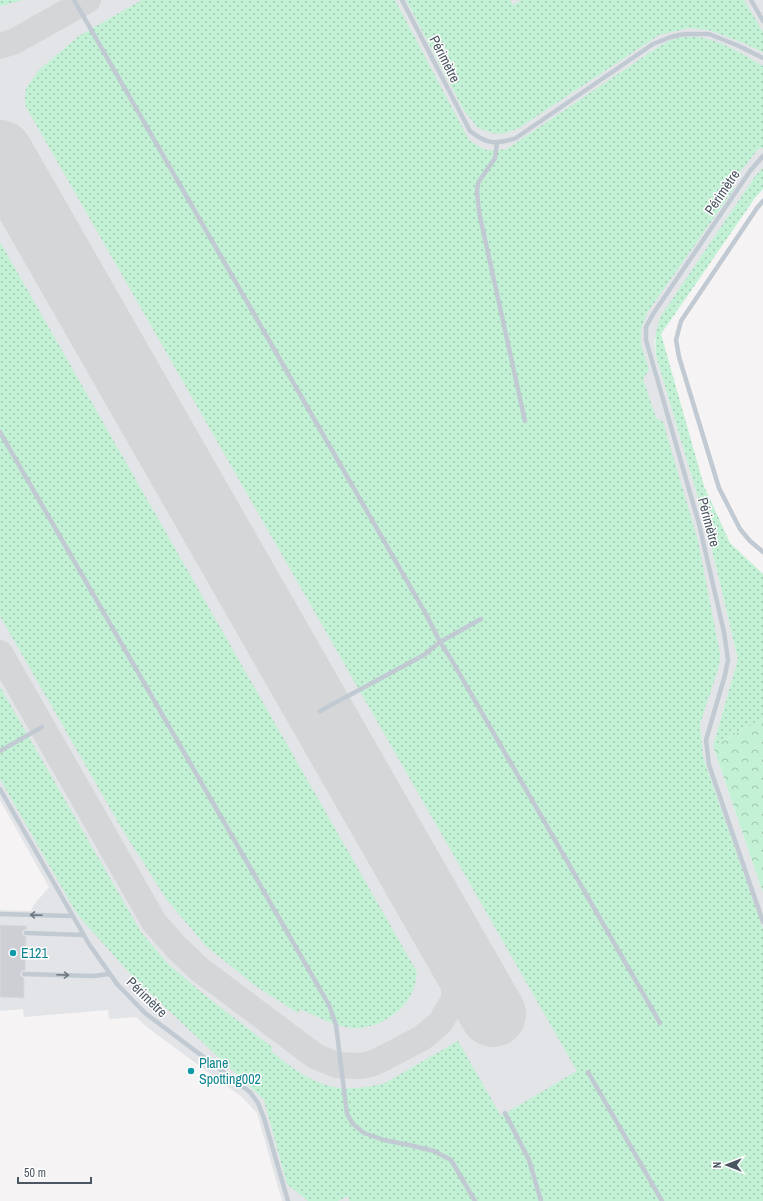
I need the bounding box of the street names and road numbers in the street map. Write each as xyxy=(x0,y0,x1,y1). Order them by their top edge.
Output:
street label: Périmètre xyxy=(426,32,464,86)
street label: Périmètre xyxy=(700,166,744,218)
street label: Périmètre xyxy=(694,495,724,549)
street label: Périmètre xyxy=(123,973,171,1021)

